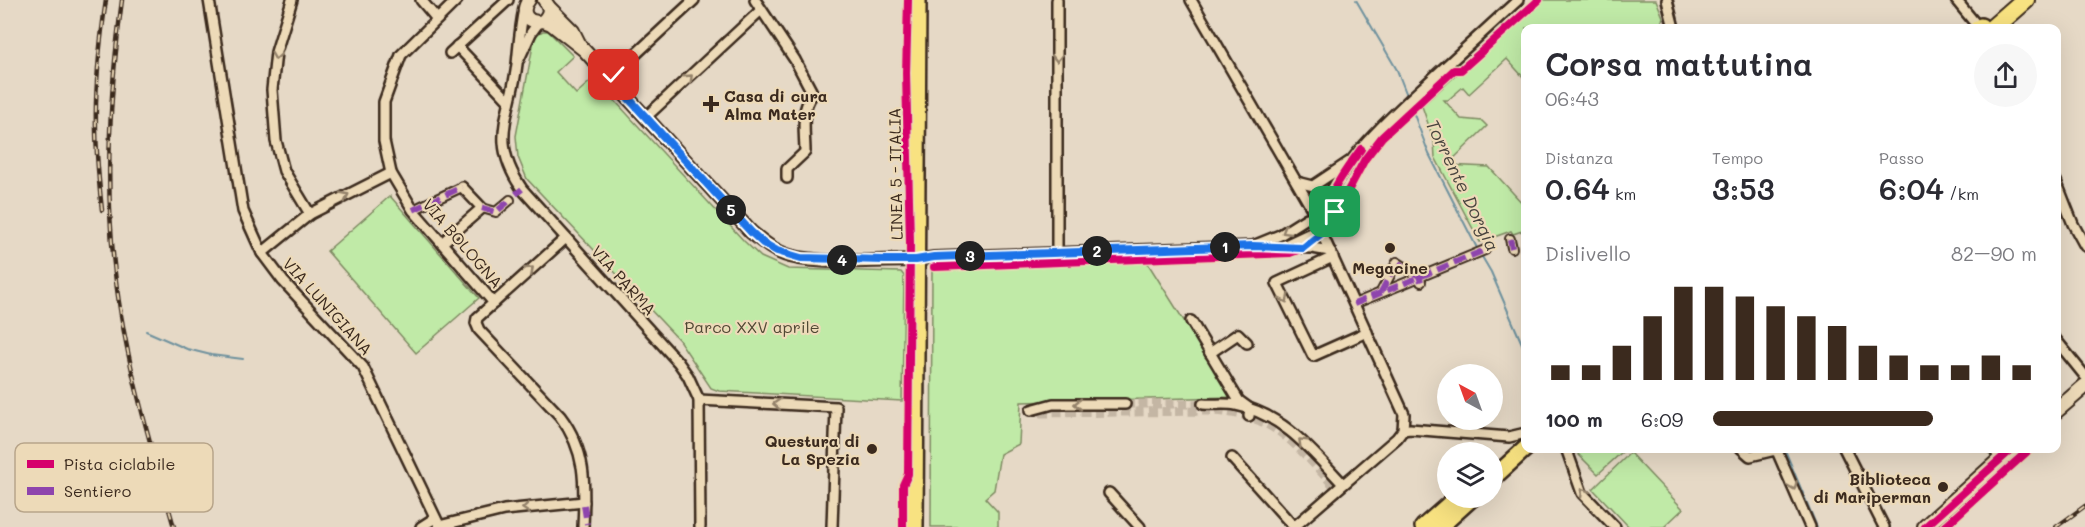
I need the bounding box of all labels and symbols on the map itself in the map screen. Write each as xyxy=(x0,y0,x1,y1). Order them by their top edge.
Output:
pin xyxy=(588,49,639,100)
one-way arrow xyxy=(271,51,283,61)
one-way arrow xyxy=(1051,54,1063,63)
one-way arrow xyxy=(682,74,693,85)
place label: Casa di cura Alma Mater xyxy=(724,85,828,124)
marker: Casa di cura Alma Mater xyxy=(702,95,720,113)
street label: LINEA 5 - ITALIA xyxy=(883,108,907,240)
water label: Torrente Dorgia xyxy=(1421,115,1505,255)
pin xyxy=(1309,186,1360,237)
one-way arrow xyxy=(338,192,349,204)
street label: VIA BOLOGNA xyxy=(418,194,508,292)
pin: 5 xyxy=(716,195,746,225)
one-way arrow xyxy=(1282,224,1292,236)
pin: 1 xyxy=(1210,232,1240,262)
pin: 2 xyxy=(1082,236,1112,266)
street label: VIA PARMA xyxy=(587,241,661,319)
pin: 3 xyxy=(955,241,985,271)
marker: Megacine xyxy=(1383,241,1397,255)
pin: 4 xyxy=(827,245,857,275)
street label: VIA LUNIGIANA xyxy=(279,253,377,359)
place label: Megacine xyxy=(1352,257,1428,278)
one-way arrow xyxy=(523,266,534,277)
one-way arrow xyxy=(1277,292,1289,303)
park label: Parco XXV aprile xyxy=(684,316,820,337)
north arrow xyxy=(1437,364,1503,430)
one-way arrow xyxy=(773,398,782,411)
one-way arrow xyxy=(1073,398,1082,410)
place label: Questura di La Spezia xyxy=(765,430,860,469)
one-way arrow xyxy=(1299,438,1310,449)
marker: Questura di La Spezia xyxy=(865,442,879,456)
legend xyxy=(15,443,213,512)
text: Pista ciclabile xyxy=(64,453,175,474)
place label: Biblioteca di Mariperman xyxy=(1814,468,1931,507)
text: Sentiero xyxy=(64,480,131,501)
marker: Biblioteca di Mariperman xyxy=(1936,480,1950,494)
one-way arrow xyxy=(1786,481,1799,491)
one-way arrow xyxy=(1580,487,1591,498)
one-way arrow xyxy=(521,501,530,514)

